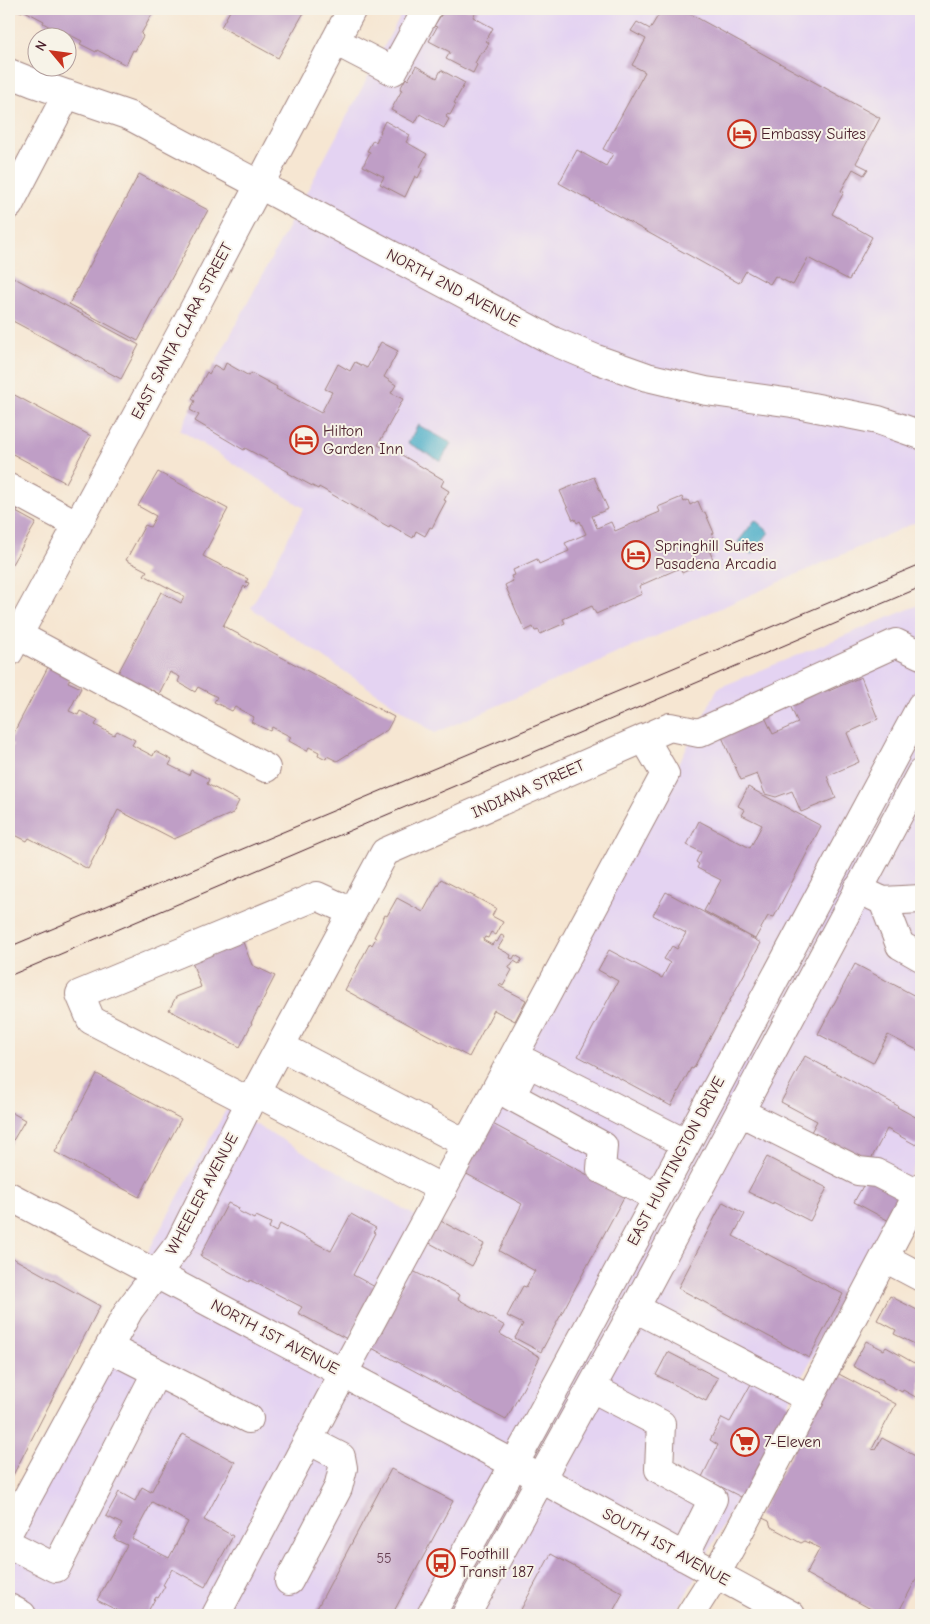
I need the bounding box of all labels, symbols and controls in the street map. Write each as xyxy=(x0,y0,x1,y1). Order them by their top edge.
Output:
north arrow xyxy=(28,28,78,78)
text: N xyxy=(31,38,51,54)
hotel icon: Embassy Suites xyxy=(727,119,757,149)
place label: Embassy Suites xyxy=(761,125,866,143)
street label: EAST SANTA CLARA STREET xyxy=(128,239,237,422)
street label: NORTH 2ND AVENUE xyxy=(383,245,523,331)
place label: Hilton Garden Inn xyxy=(323,422,403,458)
hotel icon: Hilton Garden Inn xyxy=(289,425,319,455)
place label: Springhill Suites Pasadena Arcadia xyxy=(655,537,777,573)
hotel icon: Springhill Suites Pasadena Arcadia xyxy=(621,540,651,570)
street label: INDIANA STREET xyxy=(469,756,588,822)
street label: EAST HUNTINGTON DRIVE xyxy=(624,1073,728,1249)
street label: WHEELER AVENUE xyxy=(162,1130,242,1258)
street label: NORTH 1ST AVENUE xyxy=(208,1296,342,1379)
supermarket icon: 7-Eleven xyxy=(730,1427,760,1457)
place label: 7-Eleven xyxy=(764,1433,821,1451)
street label: SOUTH 1ST AVENUE xyxy=(599,1505,733,1590)
place label: Foothill Transit 187 xyxy=(460,1545,534,1581)
bus stop icon: Foothill Transit 187 xyxy=(426,1548,456,1578)
house number: 55 xyxy=(376,1550,392,1567)

